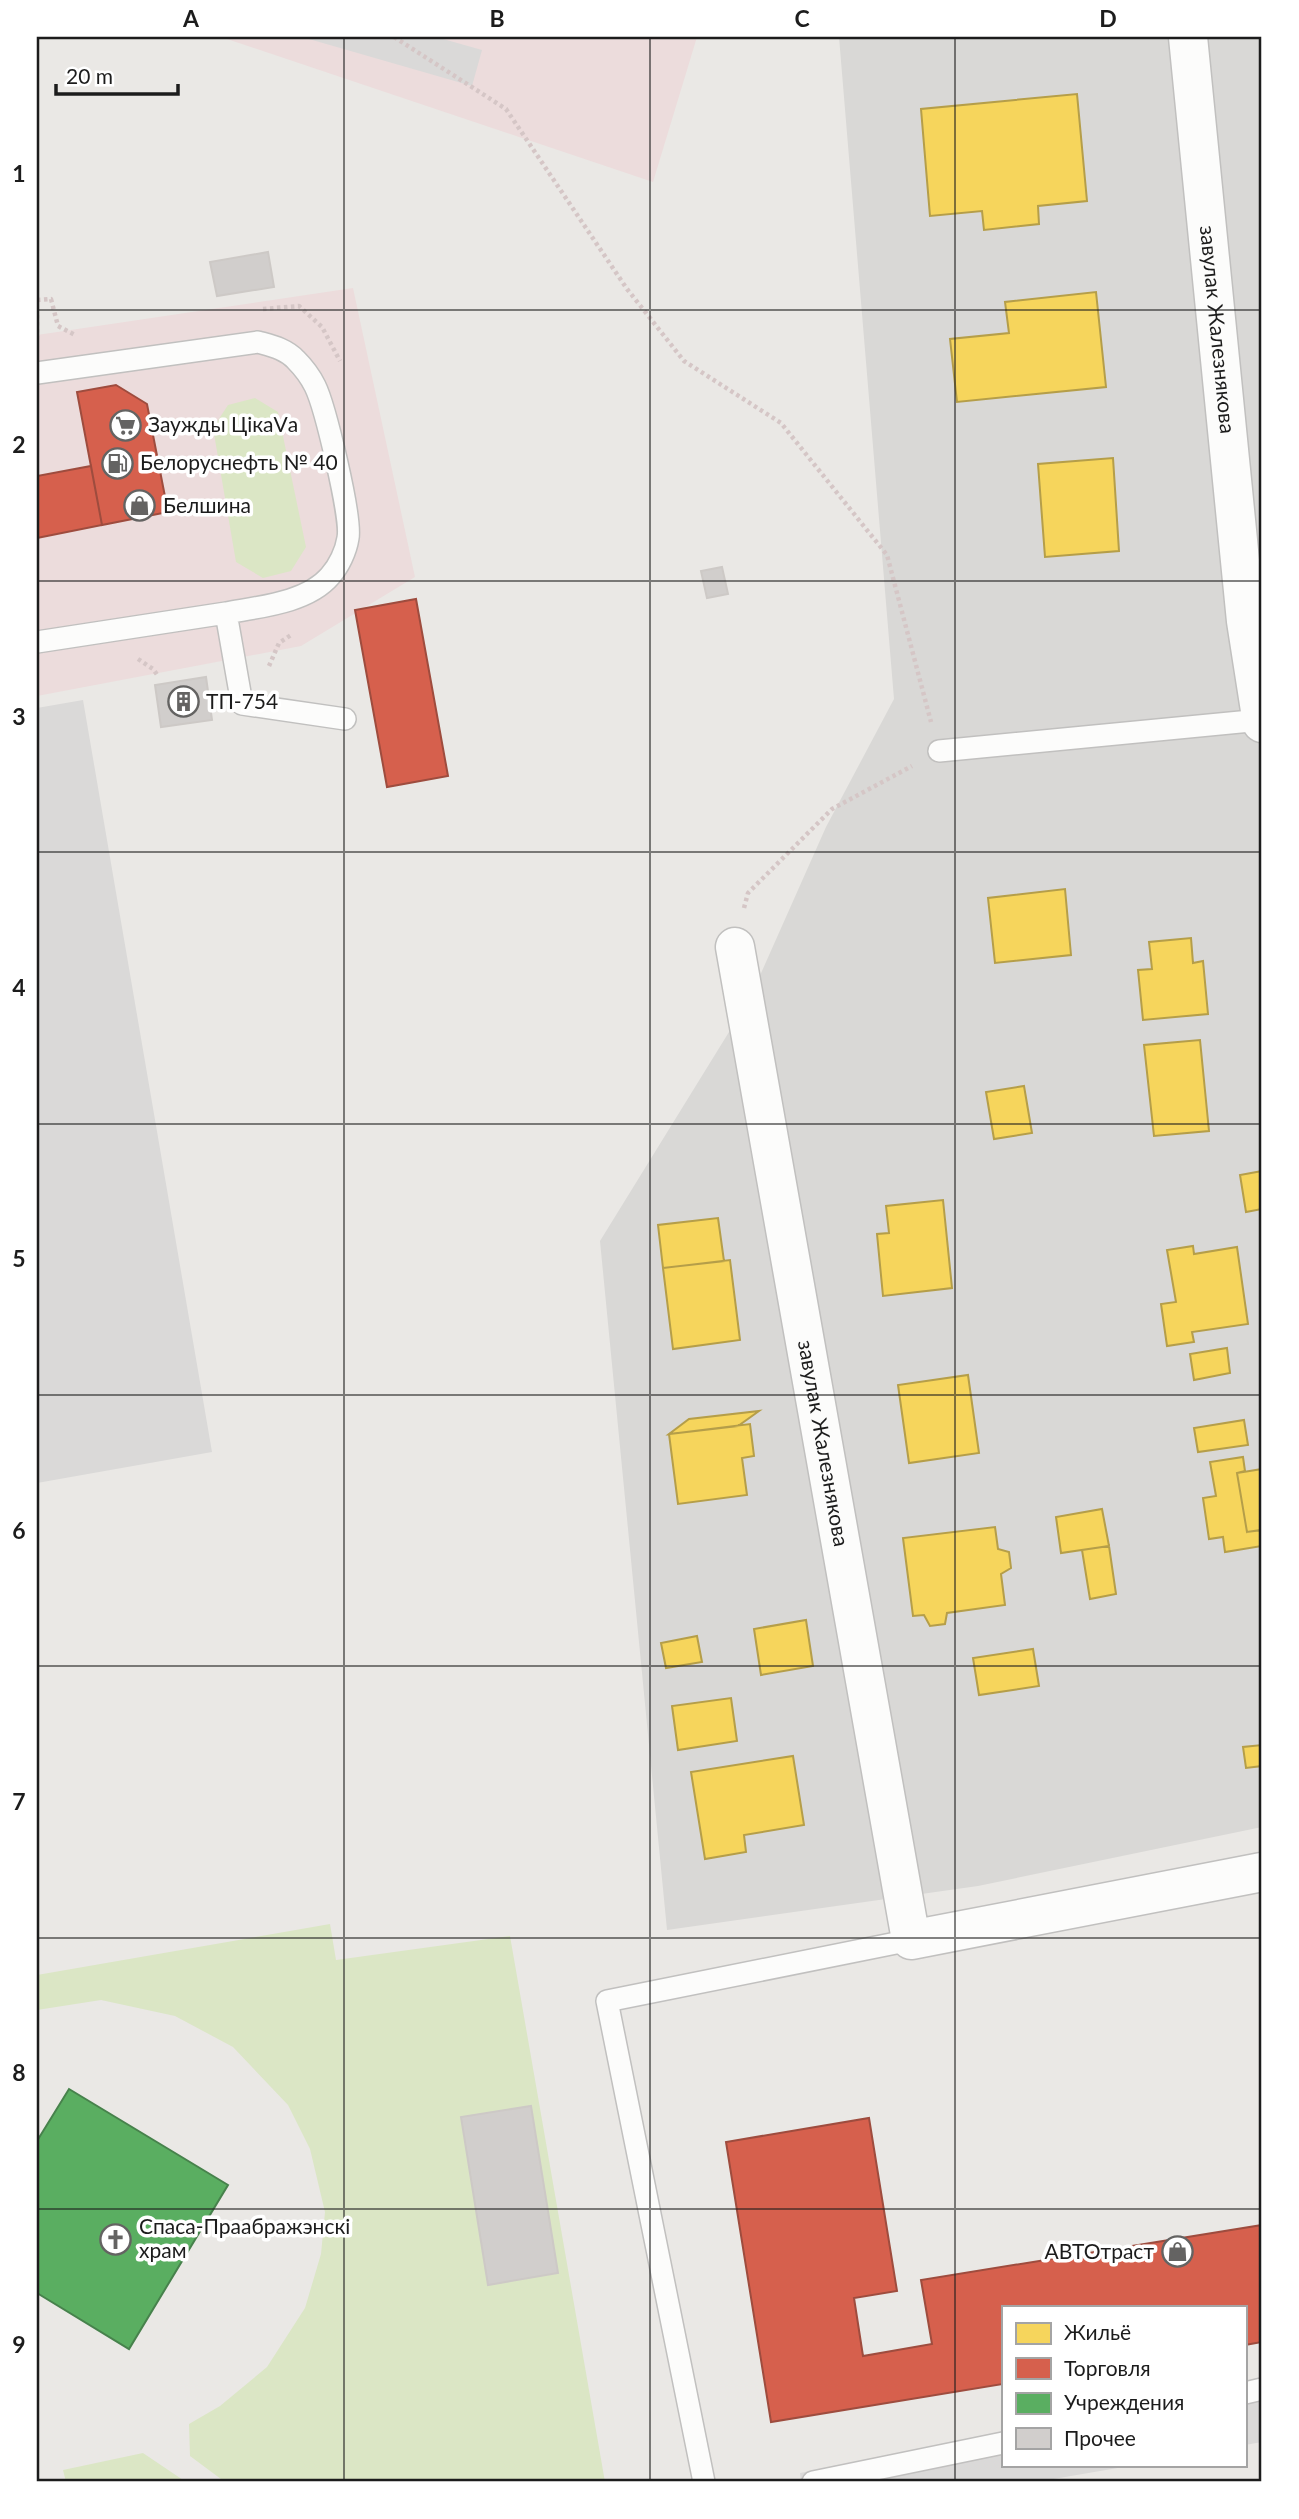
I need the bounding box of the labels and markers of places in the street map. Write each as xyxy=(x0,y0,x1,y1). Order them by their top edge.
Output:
supermarket icon: Заужды ЦікаVа xyxy=(108,408,142,442)
place label: Заужды ЦікаVа xyxy=(148,411,298,436)
fuel station icon: Белоруснефть № 40 xyxy=(100,446,134,480)
place label: Белоруснефть № 40 xyxy=(140,449,338,474)
shop icon: Белшина xyxy=(123,489,157,523)
place label: Белшина xyxy=(163,492,251,517)
building icon: ТП-754 xyxy=(166,685,200,719)
place label: ТП-754 xyxy=(206,688,278,713)
place label: Спаса-Праабражэнскі храм xyxy=(139,2213,350,2262)
church icon: Спаса-Праабражэнскі храм xyxy=(99,2222,133,2256)
shop icon: АВТОтраст xyxy=(1160,2235,1194,2269)
place label: АВТОтраст xyxy=(1045,2238,1154,2263)

